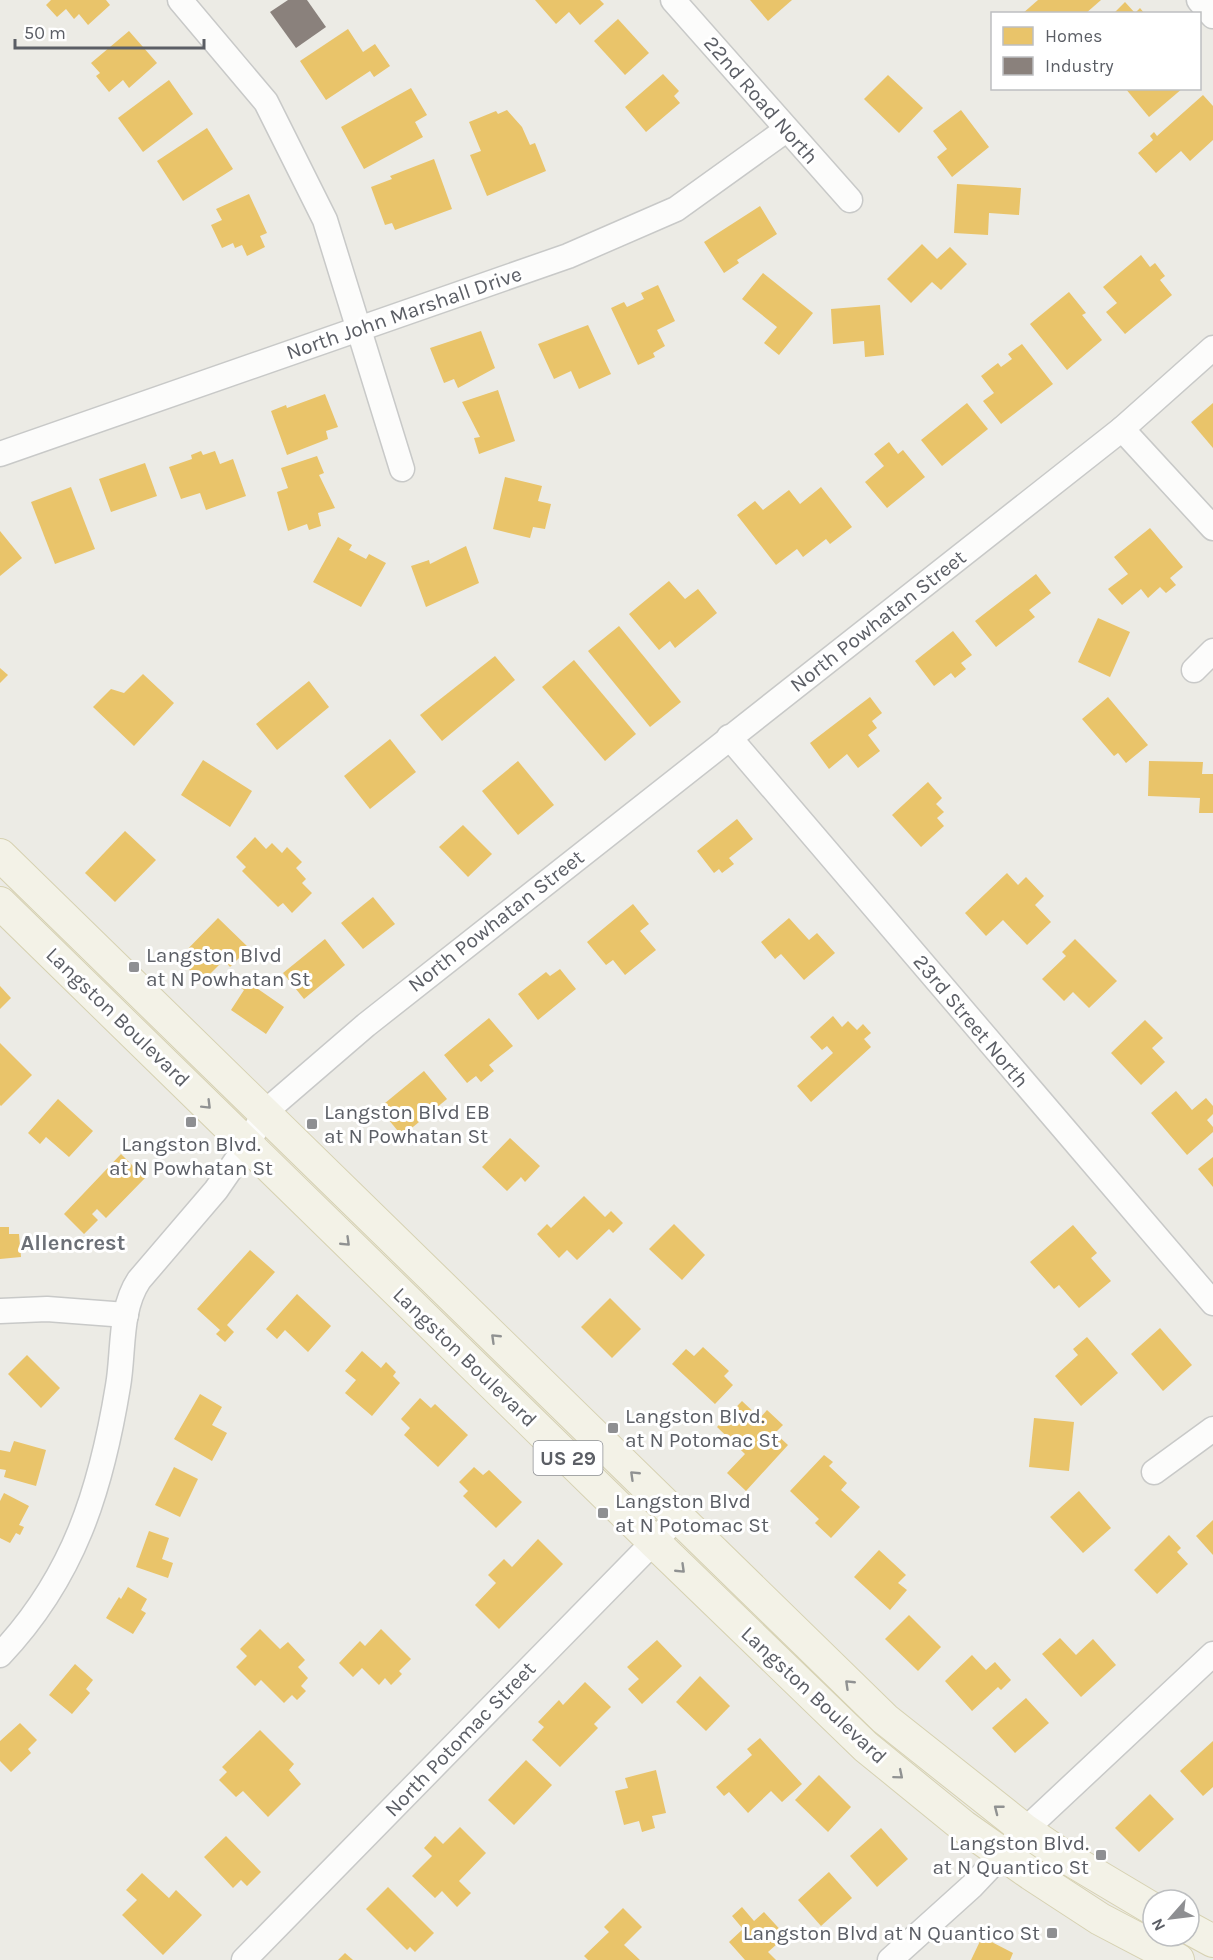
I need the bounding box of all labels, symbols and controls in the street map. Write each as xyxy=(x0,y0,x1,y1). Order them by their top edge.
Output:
scale bar xyxy=(15,12,204,50)
legend xyxy=(991,12,1201,90)
text: 50 m xyxy=(24,22,66,44)
text: Homes xyxy=(1045,25,1102,47)
street label: 22nd Road North xyxy=(699,31,823,169)
text: Industry xyxy=(1045,55,1114,77)
street label: North John Marshall Drive xyxy=(283,261,525,365)
street label: North Powhatan Street xyxy=(785,545,971,697)
street label: North Powhatan Street xyxy=(403,845,589,997)
street label: Langston Boulevard xyxy=(41,942,195,1092)
place label: Langston Blvd at N Powhatan St xyxy=(146,943,310,991)
street label: 23rd Street North xyxy=(908,950,1034,1092)
marker: Langston Blvd at N Powhatan St xyxy=(127,960,141,974)
one-way arrow xyxy=(200,1097,211,1108)
place label: Langston Blvd EB at N Powhatan St xyxy=(324,1100,490,1148)
marker: Langston Blvd. at N Powhatan St xyxy=(184,1115,198,1129)
marker: Langston Blvd EB at N Powhatan St xyxy=(305,1117,319,1131)
place label: Langston Blvd. at N Powhatan St xyxy=(109,1132,273,1180)
district label: Allencrest xyxy=(21,1230,126,1256)
one-way arrow xyxy=(339,1234,350,1245)
street label: Langston Boulevard xyxy=(388,1282,542,1432)
one-way arrow xyxy=(491,1334,501,1345)
place label: Langston Blvd. at N Potomac St xyxy=(625,1404,779,1452)
marker: Langston Blvd. at N Potomac St xyxy=(606,1421,620,1435)
road number: US 29 xyxy=(534,1441,602,1475)
one-way arrow xyxy=(630,1471,641,1482)
place label: Langston Blvd at N Potomac St xyxy=(615,1489,769,1537)
marker: Langston Blvd at N Potomac St xyxy=(596,1506,610,1520)
one-way arrow xyxy=(674,1561,685,1572)
street label: Langston Boulevard xyxy=(736,1621,892,1769)
street label: North Potomac Street xyxy=(380,1656,540,1821)
one-way arrow xyxy=(845,1680,855,1691)
one-way arrow xyxy=(892,1767,903,1778)
one-way arrow xyxy=(994,1806,1005,1817)
place label: Langston Blvd. at N Quantico St xyxy=(933,1831,1089,1879)
marker: Langston Blvd. at N Quantico St xyxy=(1094,1848,1108,1862)
north arrow xyxy=(1141,1888,1201,1948)
text: N xyxy=(1147,1915,1169,1934)
place label: Langston Blvd at N Quantico St xyxy=(743,1921,1040,1945)
marker: Langston Blvd at N Quantico St xyxy=(1045,1926,1059,1940)

